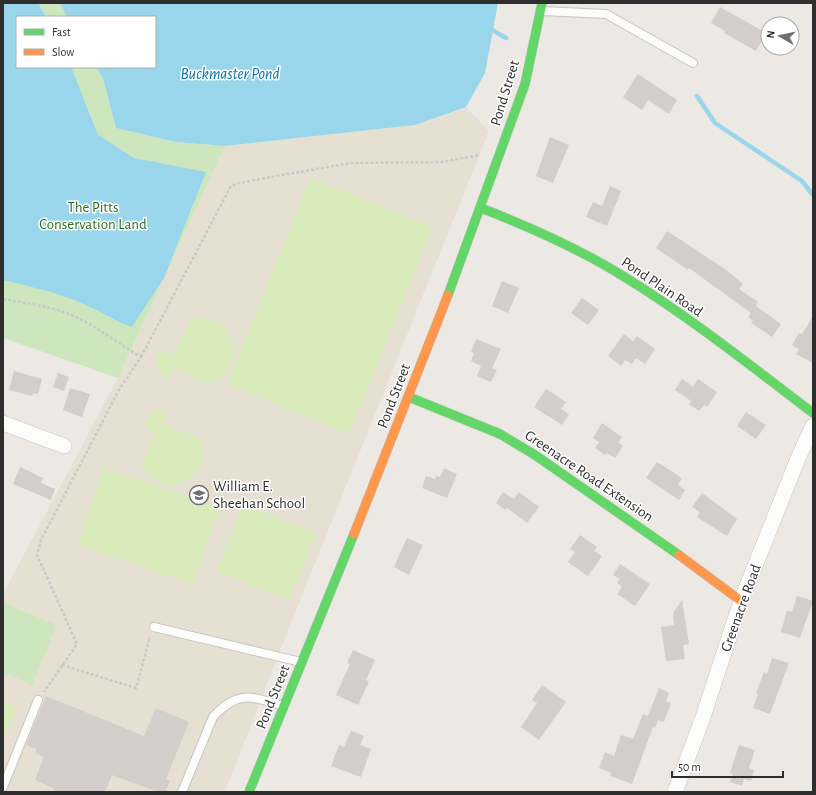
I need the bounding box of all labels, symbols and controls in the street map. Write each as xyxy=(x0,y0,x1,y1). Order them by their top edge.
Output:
legend xyxy=(16,16,156,68)
north arrow xyxy=(760,16,800,56)
text: Fast xyxy=(52,26,71,38)
text: N xyxy=(765,30,777,39)
text: Slow xyxy=(52,46,74,58)
street label: Pond Street xyxy=(488,58,522,128)
water label: Buckmaster Pond xyxy=(180,66,280,82)
park label: The Pitts Conservation Land xyxy=(39,200,147,232)
street label: Pond Plain Road xyxy=(619,254,706,320)
street label: Pond Street xyxy=(375,362,413,430)
street label: Greenacre Road Extension xyxy=(522,427,656,525)
place label: William E. Sheehan School xyxy=(213,479,305,511)
school or university icon: William E. Sheehan School xyxy=(188,484,210,506)
street label: Greenacre Road xyxy=(718,562,764,654)
street label: Pond Street xyxy=(253,663,293,731)
scale bar xyxy=(672,753,783,779)
text: 50 m xyxy=(678,761,701,773)

